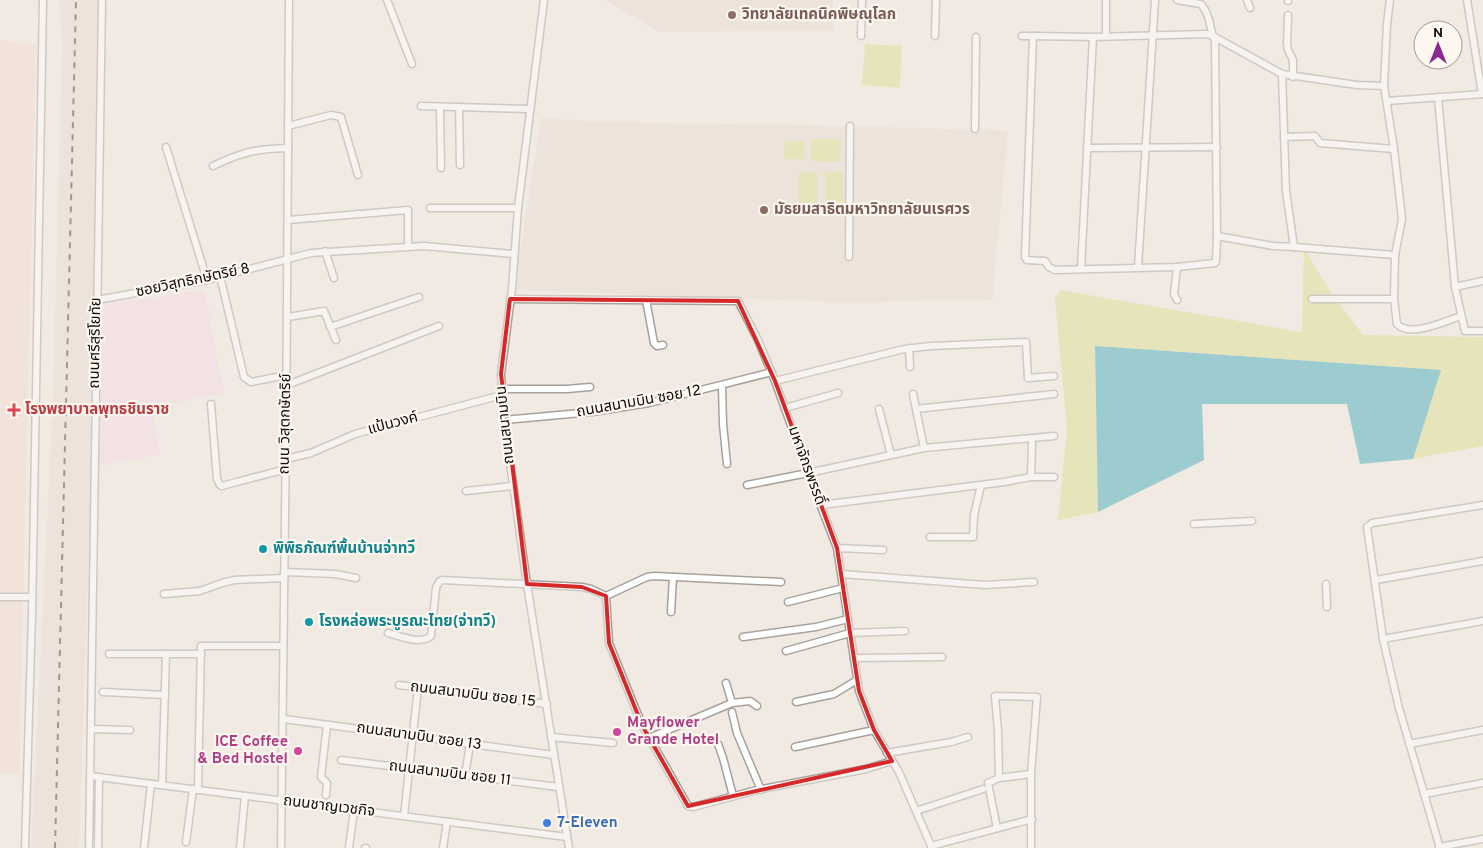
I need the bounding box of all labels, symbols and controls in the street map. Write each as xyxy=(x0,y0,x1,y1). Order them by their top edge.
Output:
place label: วิทยาลัยเทคนิคพิษณุโลก xyxy=(741,6,896,25)
marker: วิทยาลัยเทคนิคพิษณุโลก xyxy=(726,9,738,21)
north arrow xyxy=(1413,20,1463,70)
text: N xyxy=(1433,25,1443,42)
place label: มัธยมสาธิตมหาวิทยาลัยนเรศวร xyxy=(774,201,970,220)
marker: มัธยมสาธิตมหาวิทยาลัยนเรศวร xyxy=(758,204,770,216)
street label: ซอยวิสุทธิกษัตริย์ 8 xyxy=(134,260,252,302)
street label: ถนนศรีสุริโยทัย xyxy=(86,297,106,389)
street label: ถนน วิสุตกษัตริย์ xyxy=(276,373,296,475)
street label: ถนนสนามบิน ซอย 12 xyxy=(575,382,703,422)
street label: ถนนสนามบิน xyxy=(492,385,520,465)
place label: โรงพยาบาลพุทธชินราช xyxy=(25,401,169,420)
marker: โรงพยาบาลพุทธชินราช xyxy=(7,403,21,417)
street label: แป้นวงค์ xyxy=(366,408,420,440)
street label: มหาจักรพรรดิ์ xyxy=(783,424,830,508)
place label: พิพิธภัณฑ์พื้นบ้านจ่าทวี xyxy=(273,537,415,559)
marker: พิพิธภัณฑ์พื้นบ้านจ่าทวี xyxy=(257,543,269,555)
place label: โรงหล่อพระบูรณะไทย(จ่าทวี) xyxy=(319,612,496,632)
marker: โรงหล่อพระบูรณะไทย(จ่าทวี) xyxy=(303,616,315,628)
street label: ถนนสนามบิน ซอย 15 xyxy=(409,678,537,712)
place label: Mayflower Grande Hotel xyxy=(627,714,719,750)
street label: ถนนสนามบิน ซอย 13 xyxy=(355,719,483,755)
marker: Mayflower Grande Hotel xyxy=(611,726,623,738)
place label: ICE Coffee & Bed Hostel xyxy=(197,733,288,769)
marker: ICE Coffee & Bed Hostel xyxy=(292,745,304,757)
street label: ถนนสนามบิน ซอย 11 xyxy=(388,757,512,791)
street label: ถนนชาญเวชกิจ xyxy=(282,792,376,822)
place label: 7-Eleven xyxy=(557,814,618,833)
marker: 7-Eleven xyxy=(541,817,553,829)

